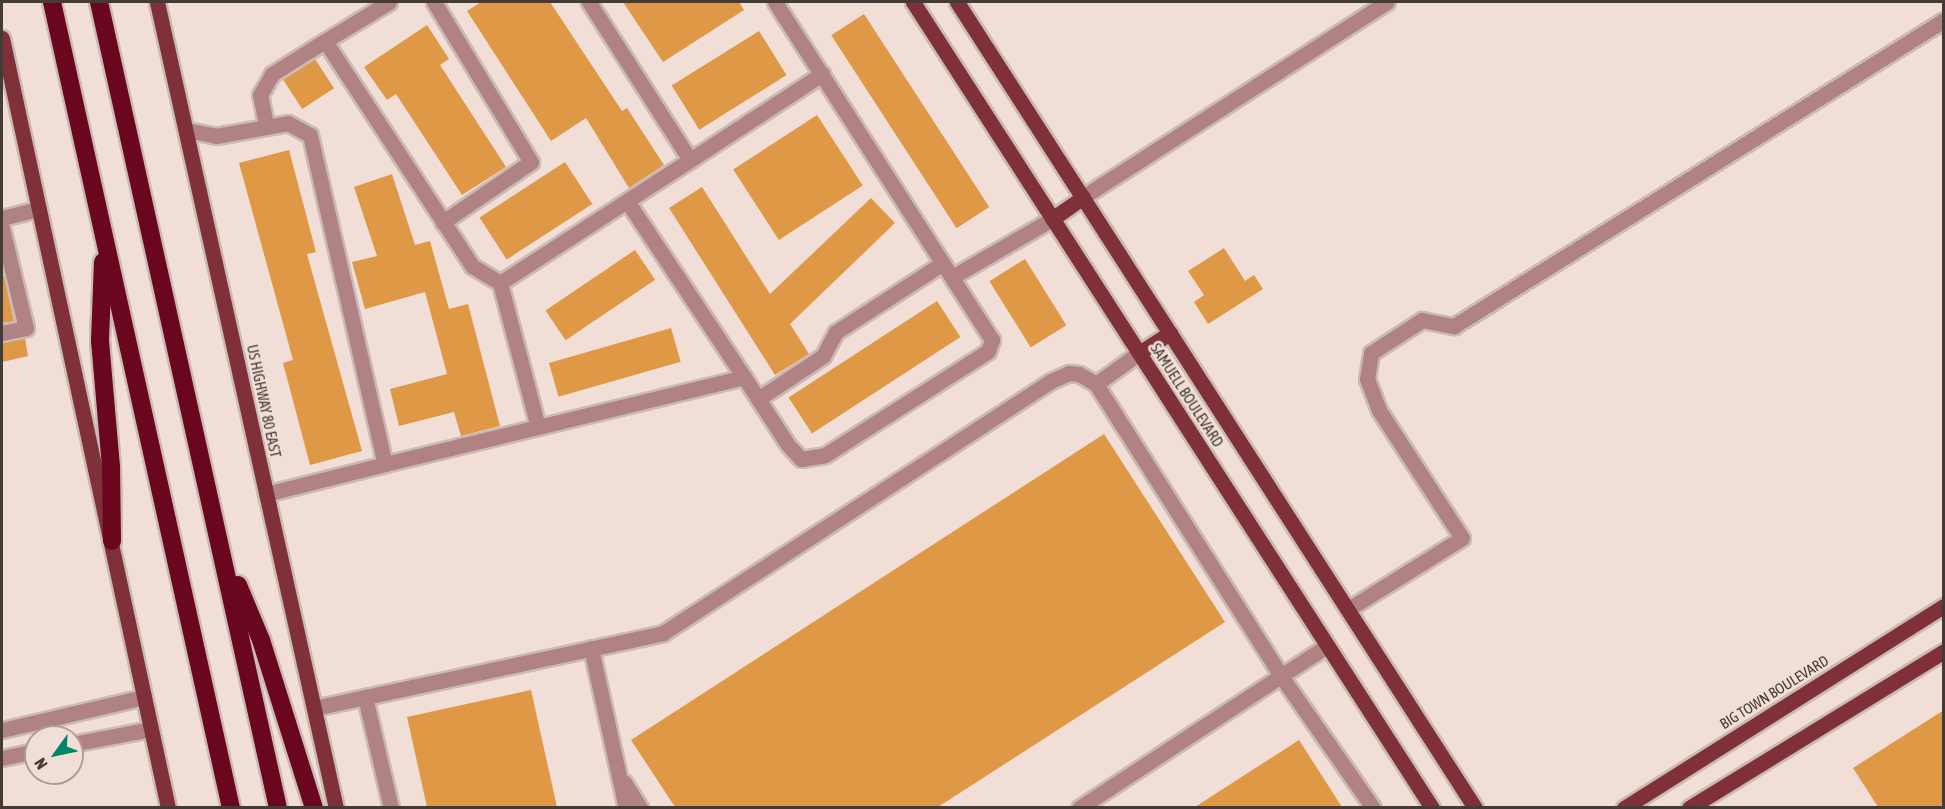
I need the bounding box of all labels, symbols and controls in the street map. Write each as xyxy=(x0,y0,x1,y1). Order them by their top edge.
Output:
street label: SAMUELL BOULEVARD xyxy=(1147,340,1227,450)
street label: US HIGHWAY 80 EAST xyxy=(243,343,285,459)
street label: BIG TOWN BOULEVARD xyxy=(1716,651,1832,733)
north arrow xyxy=(24,725,84,785)
text: N xyxy=(30,755,51,773)

